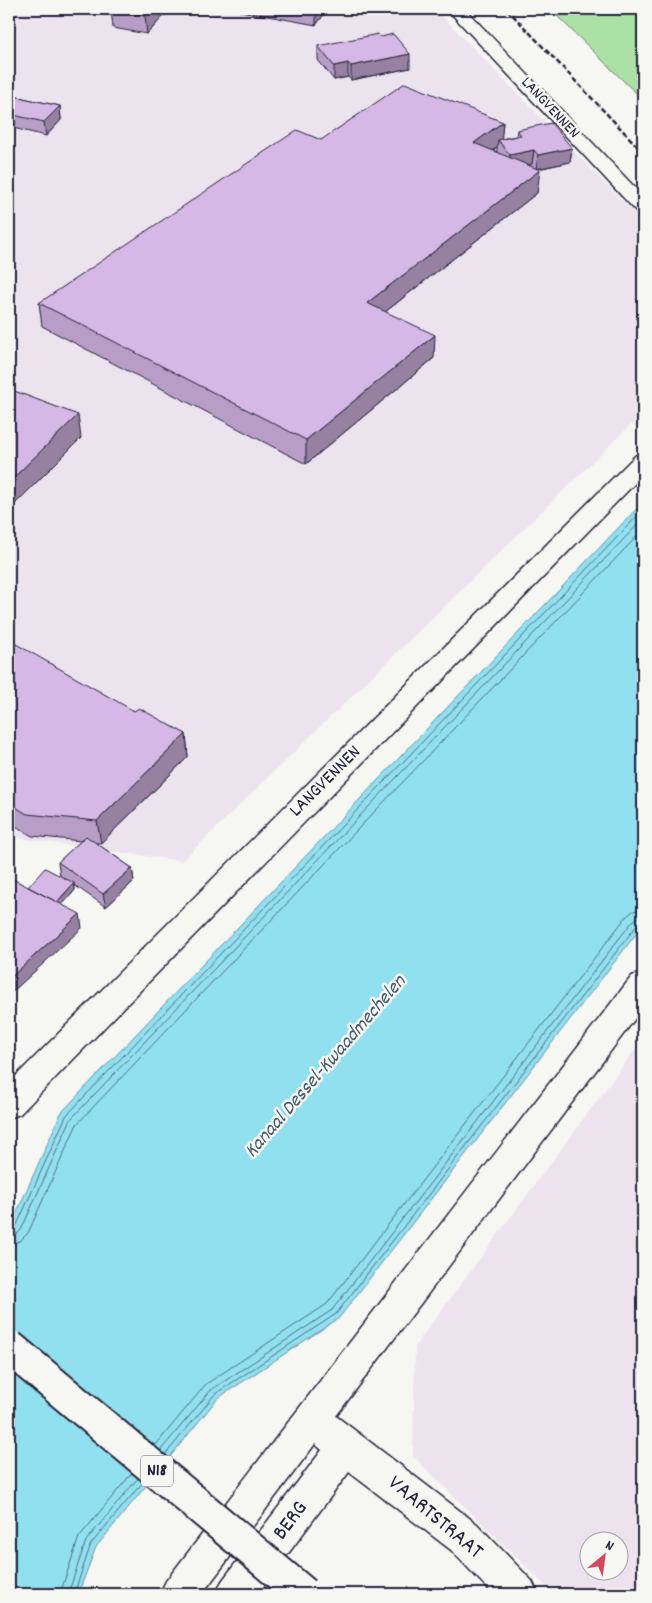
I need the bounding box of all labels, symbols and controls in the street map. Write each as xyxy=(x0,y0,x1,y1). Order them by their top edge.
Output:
street label: LANGVENNEN xyxy=(515,72,585,144)
street label: LANGVENNEN xyxy=(284,740,368,824)
water label: Kanaal Dessel-Kwaadmechelen xyxy=(239,969,414,1164)
road number: N18 xyxy=(141,1455,173,1486)
street label: VAARTSTRAAT xyxy=(381,1469,490,1567)
street label: BERG xyxy=(266,1495,316,1547)
north arrow xyxy=(580,1530,630,1580)
text: N xyxy=(601,1536,617,1557)

